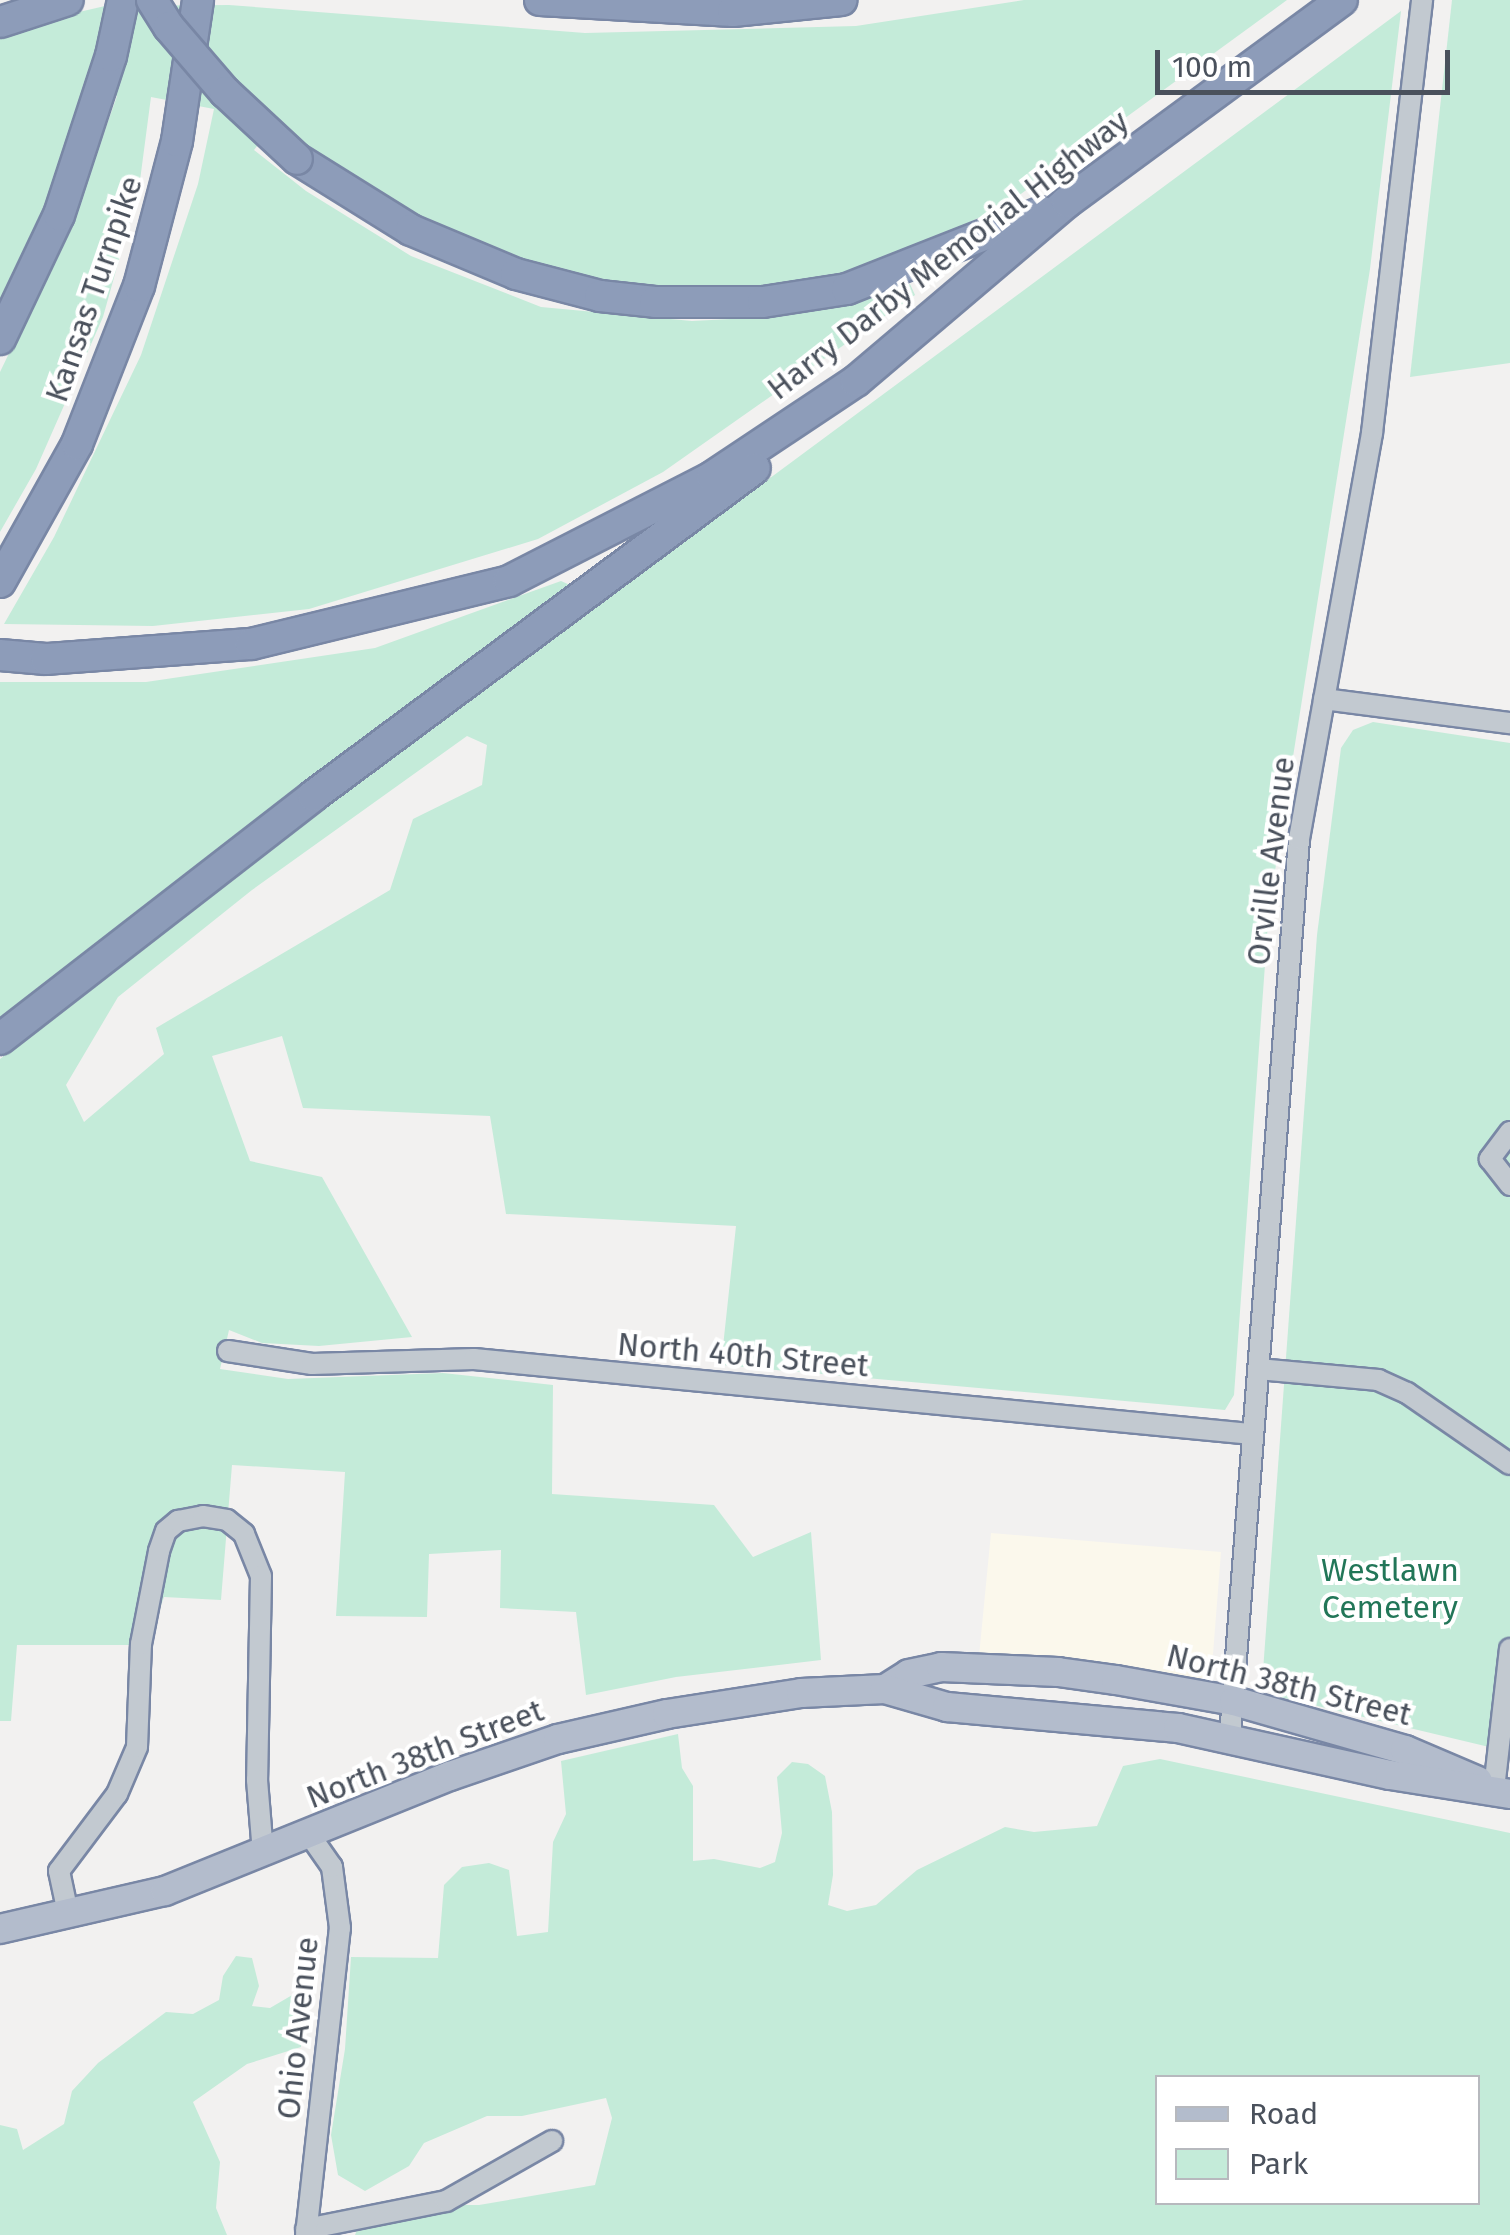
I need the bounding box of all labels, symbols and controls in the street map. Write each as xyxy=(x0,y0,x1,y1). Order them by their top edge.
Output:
scale bar xyxy=(1160,30,1455,92)
text: 100 m xyxy=(1172,49,1252,85)
street label: Harry Darby Memorial Highway xyxy=(760,102,1136,408)
street label: Kansas Turnpike xyxy=(37,171,151,407)
street label: Orville Avenue xyxy=(1239,754,1303,968)
street label: North 40th Street xyxy=(616,1325,870,1385)
park label: Westlawn Cemetery xyxy=(1321,1552,1459,1627)
street label: North 38th Street xyxy=(1163,1636,1415,1734)
street label: North 38th Street xyxy=(301,1691,549,1817)
street label: Ohio Avenue xyxy=(269,1935,327,2121)
legend xyxy=(1155,2075,1480,2205)
text: Road xyxy=(1249,2096,1318,2132)
text: Park xyxy=(1249,2146,1308,2182)

